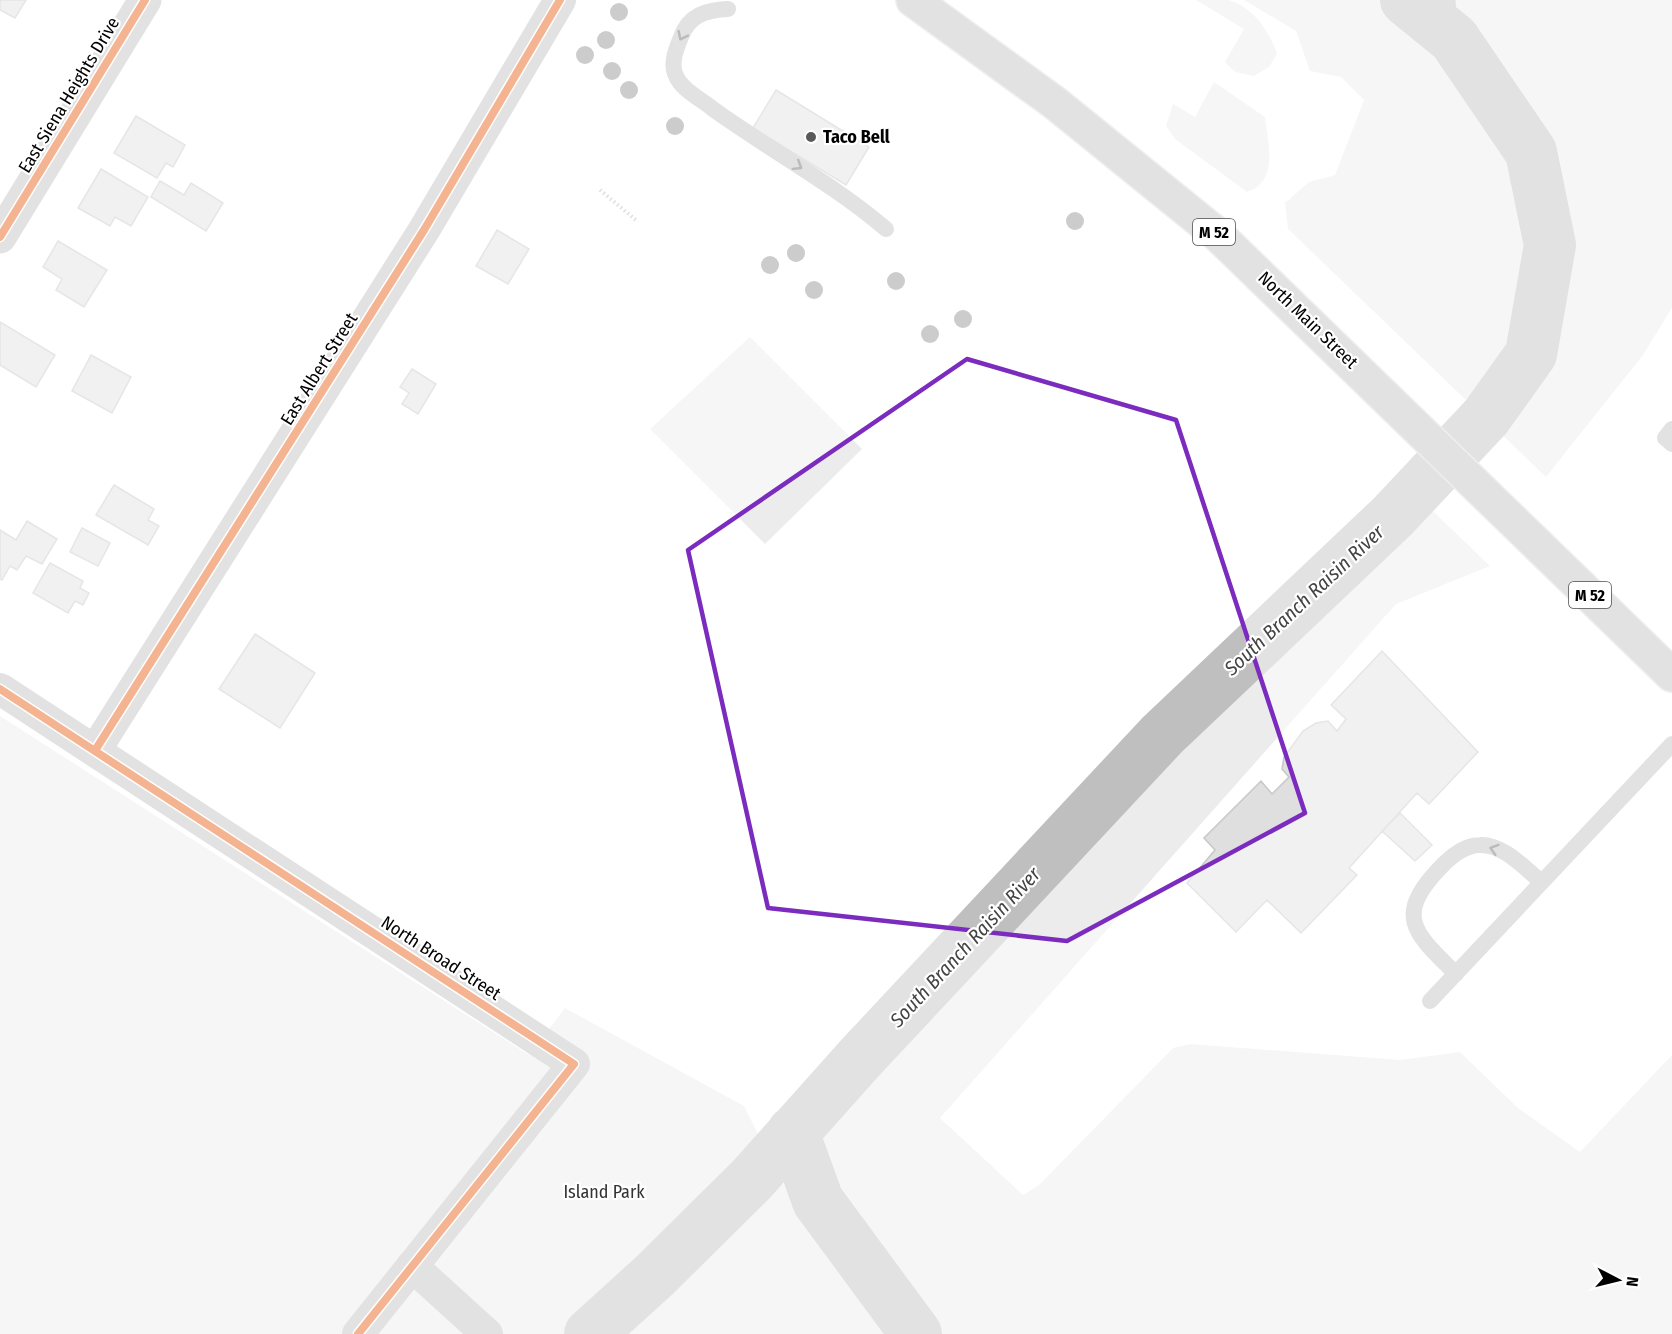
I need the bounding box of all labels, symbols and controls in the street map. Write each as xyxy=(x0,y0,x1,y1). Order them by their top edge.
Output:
street label: East Siena Heights Drive xyxy=(14,13,124,177)
one-way arrow xyxy=(678,30,690,41)
place label: Taco Bell xyxy=(823,126,890,148)
marker: Taco Bell xyxy=(804,130,818,144)
one-way arrow xyxy=(792,158,802,170)
road number: M 52 xyxy=(1193,219,1235,245)
street label: North Main Street xyxy=(1253,267,1363,373)
street label: East Albert Street xyxy=(276,309,362,429)
water label: South Branch Raisin River xyxy=(1218,519,1390,681)
road number: M 52 xyxy=(1569,582,1611,608)
one-way arrow xyxy=(1490,844,1500,856)
water label: South Branch Raisin River xyxy=(884,861,1046,1033)
street label: North Broad Street xyxy=(377,911,505,1005)
park label: Island Park xyxy=(563,1181,645,1203)
north arrow xyxy=(1588,1250,1648,1310)
text: N xyxy=(1622,1276,1642,1288)

